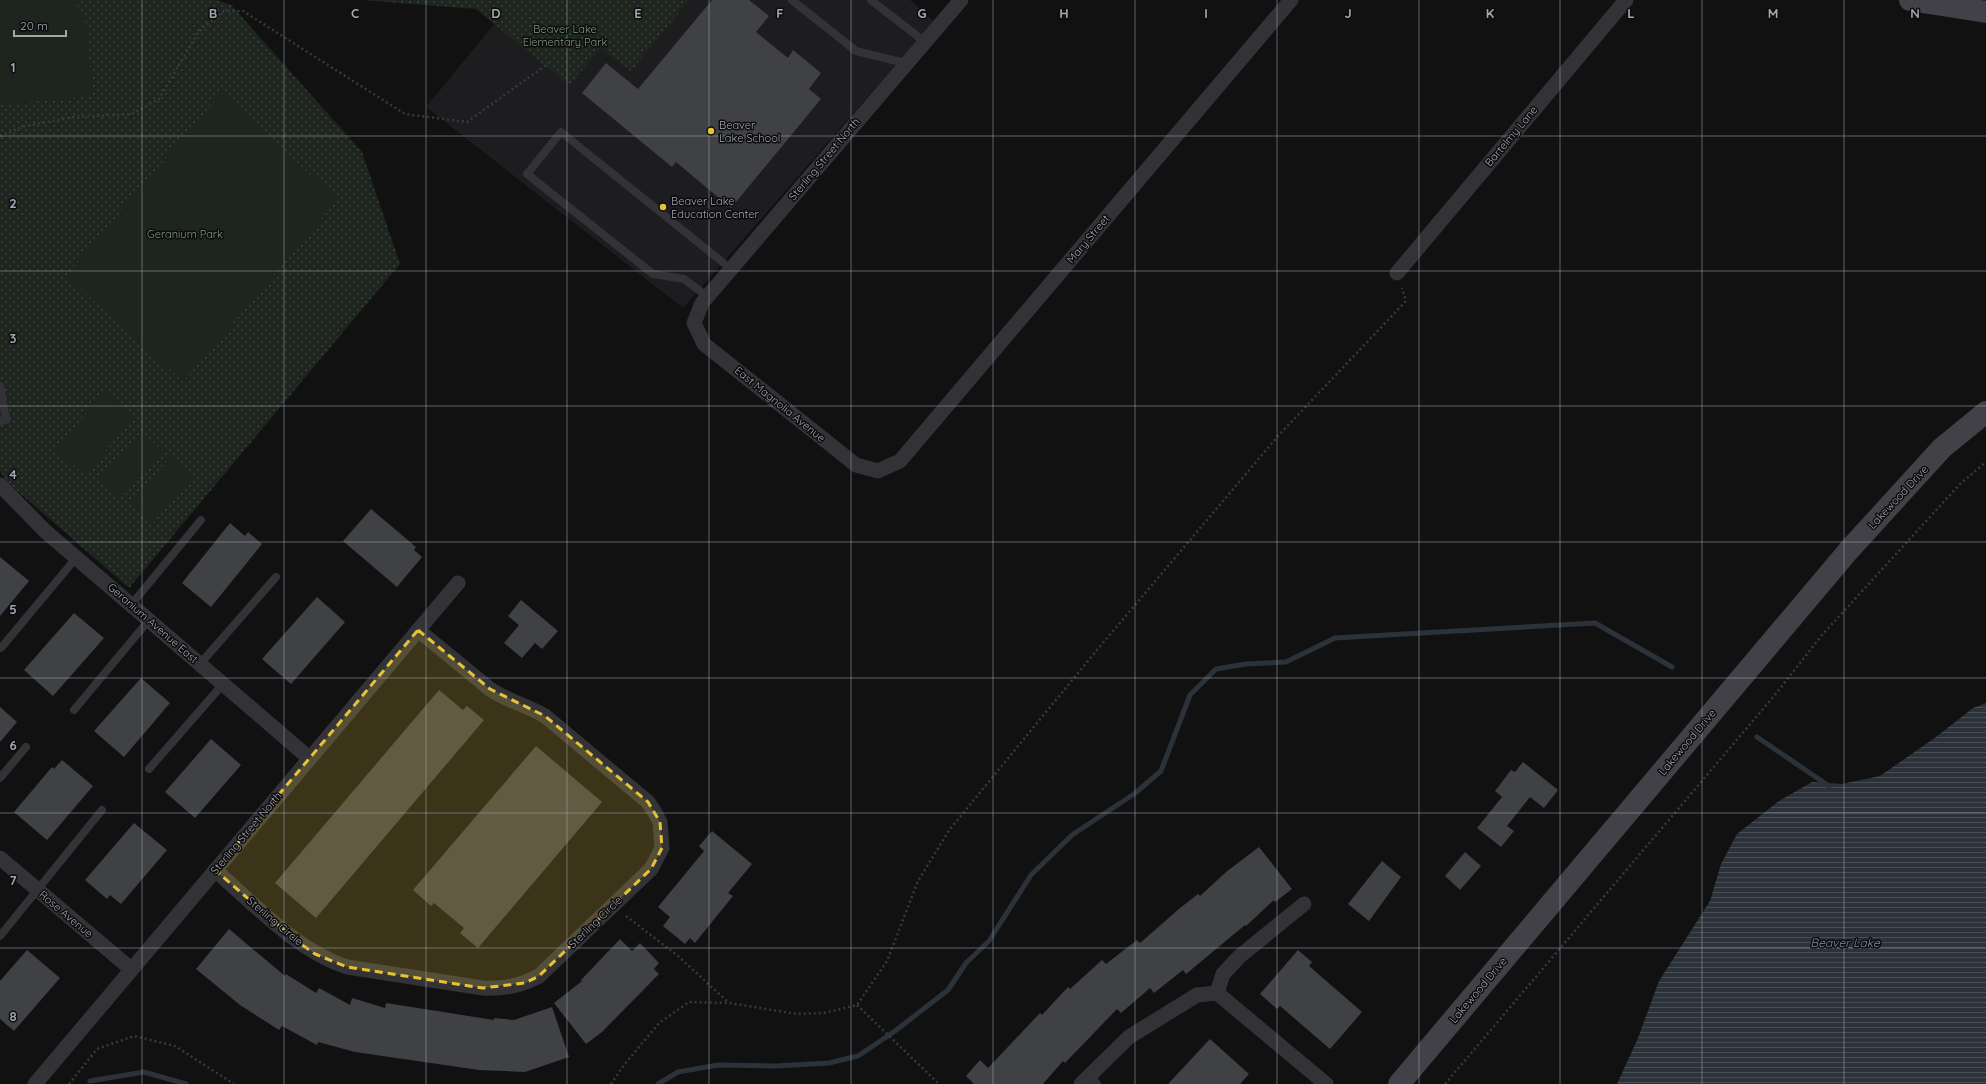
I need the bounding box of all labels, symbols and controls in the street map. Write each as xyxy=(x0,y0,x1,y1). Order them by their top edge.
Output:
text: B xyxy=(209,5,217,21)
text: C xyxy=(351,5,359,21)
text: D xyxy=(491,5,501,21)
text: E xyxy=(634,5,642,21)
text: F xyxy=(776,5,784,21)
text: G xyxy=(917,5,927,21)
text: H xyxy=(1059,5,1069,21)
text: I xyxy=(1204,5,1208,21)
text: J xyxy=(1344,5,1352,21)
text: K xyxy=(1486,5,1495,21)
text: L xyxy=(1627,5,1635,21)
text: M xyxy=(1768,5,1778,21)
text: N xyxy=(1910,5,1920,21)
scale bar xyxy=(14,12,66,38)
text: 20 m xyxy=(20,18,48,33)
park label: Beaver Lake Elementary Park xyxy=(523,22,607,49)
text: 1 xyxy=(10,59,16,75)
street label: Bartelmy Lane xyxy=(1482,103,1540,169)
street label: Sterling Street North xyxy=(785,115,863,203)
place label: Beaver Lake School xyxy=(719,118,780,145)
marker: Beaver Lake School xyxy=(706,126,716,136)
place label: Beaver Lake Education Center xyxy=(671,194,759,221)
text: 2 xyxy=(9,195,17,211)
marker: Beaver Lake Education Center xyxy=(658,202,668,212)
street label: Mary Street xyxy=(1064,212,1113,266)
park label: Geranium Park xyxy=(147,227,223,241)
text: 3 xyxy=(10,330,17,346)
street label: East Magnolia Avenue xyxy=(732,363,828,445)
street label: Lakewood Drive xyxy=(1865,462,1931,532)
text: 4 xyxy=(9,466,17,482)
street label: Geranium Avenue East xyxy=(105,580,201,666)
text: 5 xyxy=(9,601,17,617)
street label: Lakewood Drive xyxy=(1655,706,1719,778)
text: 6 xyxy=(9,737,17,753)
street label: Sterling Street North xyxy=(207,789,285,877)
text: 7 xyxy=(9,872,17,888)
street label: Rose Avenue xyxy=(36,887,96,941)
street label: Sterling Circle xyxy=(244,893,306,949)
street label: Sterling Circle xyxy=(565,893,625,951)
water label: Beaver Lake xyxy=(1810,935,1881,950)
street label: Lakewood Drive xyxy=(1446,954,1510,1026)
text: 8 xyxy=(9,1008,17,1024)

